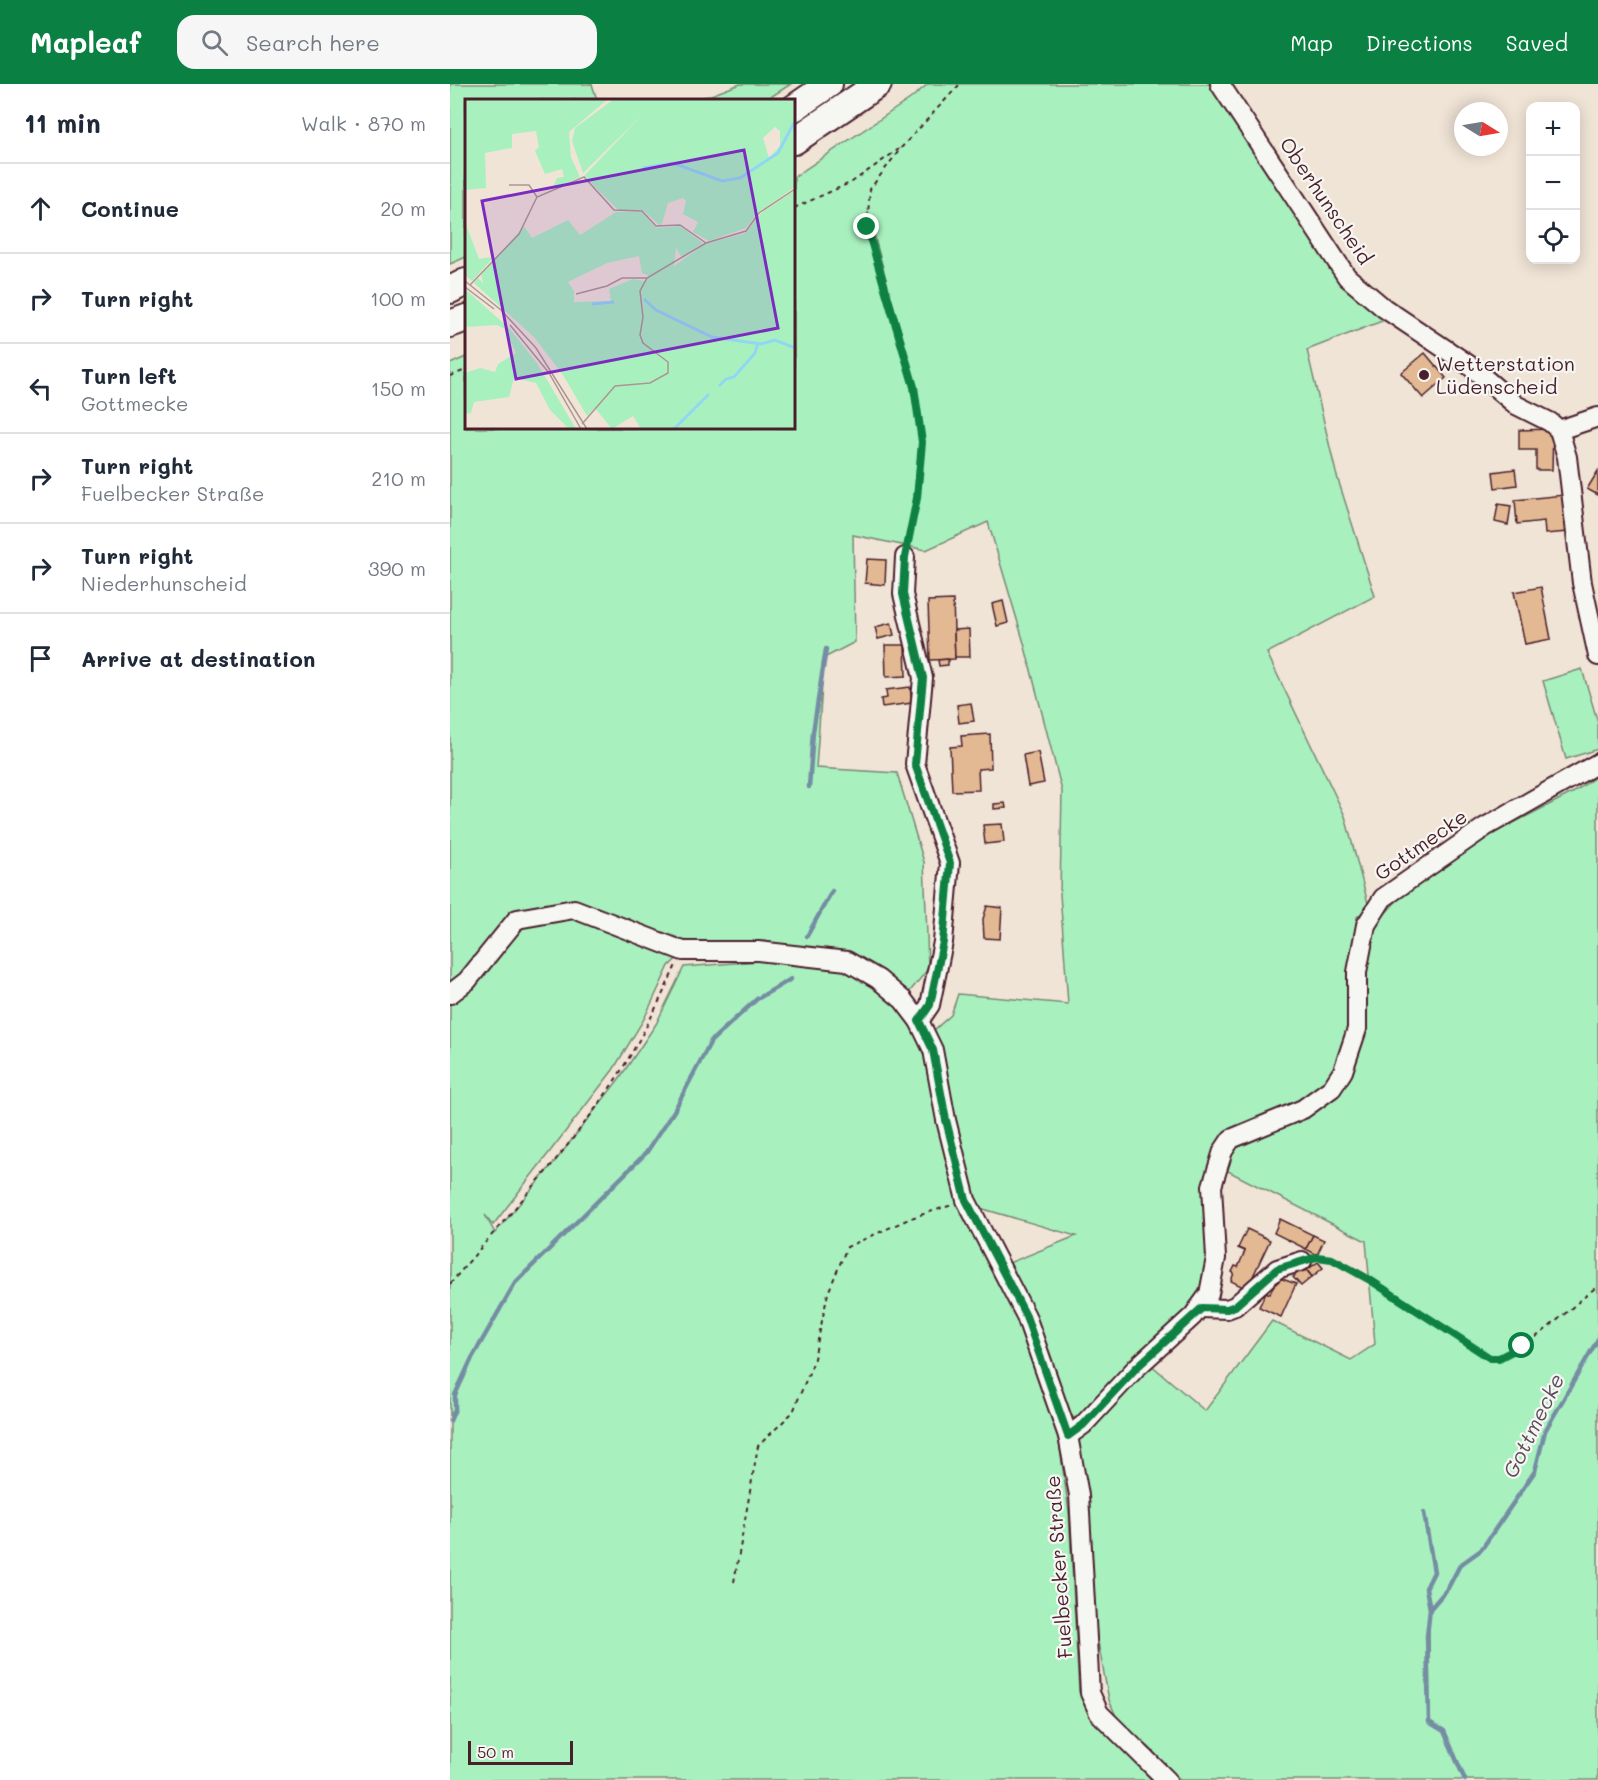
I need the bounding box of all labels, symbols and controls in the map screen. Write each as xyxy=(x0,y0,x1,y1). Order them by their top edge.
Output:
search box xyxy=(177,15,597,69)
text: Mapleaf xyxy=(30,24,141,60)
icon: search xyxy=(198,26,231,59)
text: Search here xyxy=(246,28,380,57)
text: Map xyxy=(1290,29,1333,56)
text: Directions xyxy=(1366,29,1473,56)
text: Saved xyxy=(1506,29,1568,56)
inset map xyxy=(465,99,795,429)
north arrow xyxy=(1454,102,1508,156)
map controls xyxy=(1526,102,1580,264)
button: + xyxy=(1526,102,1580,156)
text: 11 min xyxy=(24,106,101,140)
text: Walk · 870 m xyxy=(301,110,426,136)
street label: Oberhunscheid xyxy=(1275,132,1379,269)
button: − xyxy=(1526,156,1580,210)
icon: ahead xyxy=(24,192,57,225)
text: Continue xyxy=(81,194,179,223)
text: 20 m xyxy=(380,195,426,221)
button: locate xyxy=(1526,210,1580,264)
route end xyxy=(853,213,879,239)
icon: right xyxy=(24,282,57,315)
text: Turn right xyxy=(81,284,193,313)
text: 100 m xyxy=(370,285,426,311)
place label: Wetterstation Lüdenscheid xyxy=(1436,350,1575,399)
text: Turn left xyxy=(81,361,177,390)
marker: Wetterstation Lüdenscheid xyxy=(1417,368,1431,382)
icon: left xyxy=(24,372,57,405)
text: 150 m xyxy=(371,375,426,401)
text: Gottmecke xyxy=(81,390,188,416)
text: Turn right xyxy=(81,451,193,480)
icon: right xyxy=(24,462,57,495)
text: 210 m xyxy=(371,465,426,491)
text: Fuelbecker Straße xyxy=(81,480,264,506)
text: Turn right xyxy=(81,541,193,570)
icon: right xyxy=(24,552,57,585)
text: 390 m xyxy=(368,555,426,581)
text: Niederhunscheid xyxy=(81,570,247,596)
icon: arrive xyxy=(24,642,57,675)
text: Arrive at destination xyxy=(81,644,316,673)
street label: Gottmecke xyxy=(1369,803,1472,886)
route start xyxy=(1508,1332,1534,1358)
water label: Gottmecke xyxy=(1496,1369,1569,1482)
street label: Fuelbecker Straße xyxy=(1039,1475,1077,1659)
scale bar xyxy=(468,1738,573,1766)
text: 50 m xyxy=(477,1741,514,1762)

